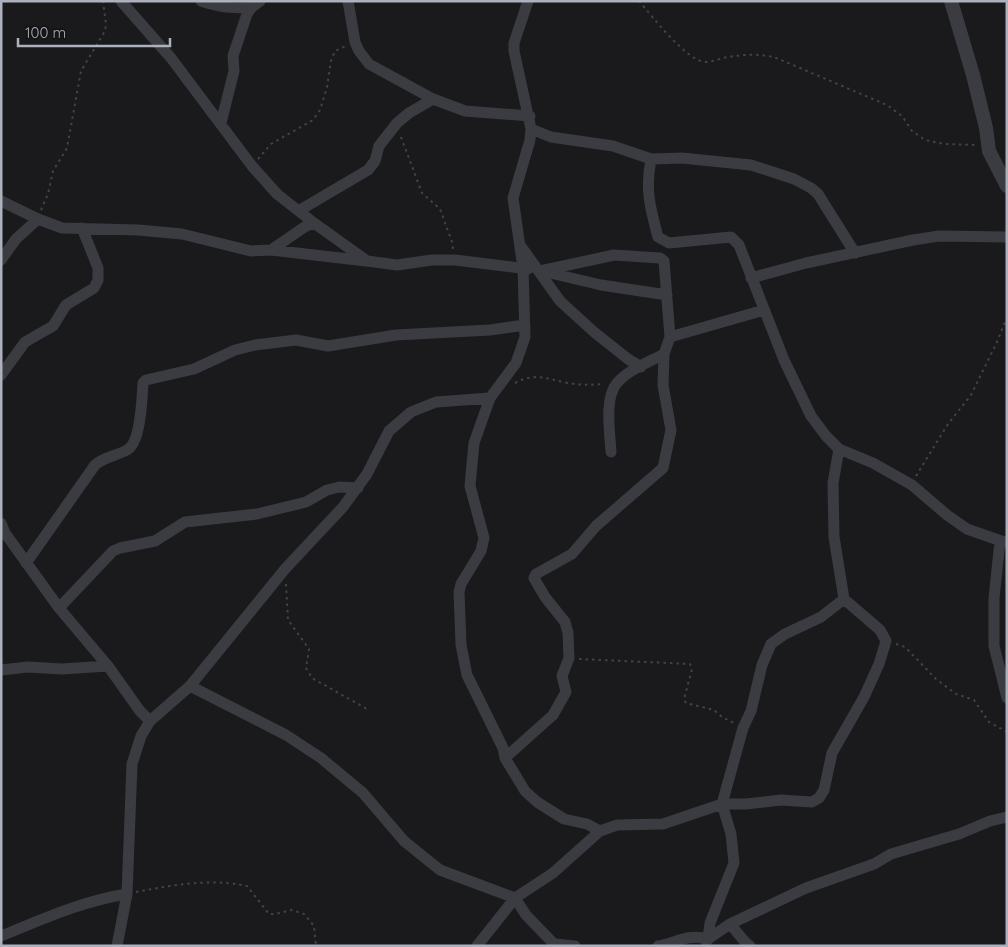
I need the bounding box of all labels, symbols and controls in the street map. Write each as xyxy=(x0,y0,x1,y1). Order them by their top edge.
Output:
scale bar xyxy=(18,15,170,47)
text: 100 m xyxy=(25,23,66,42)

